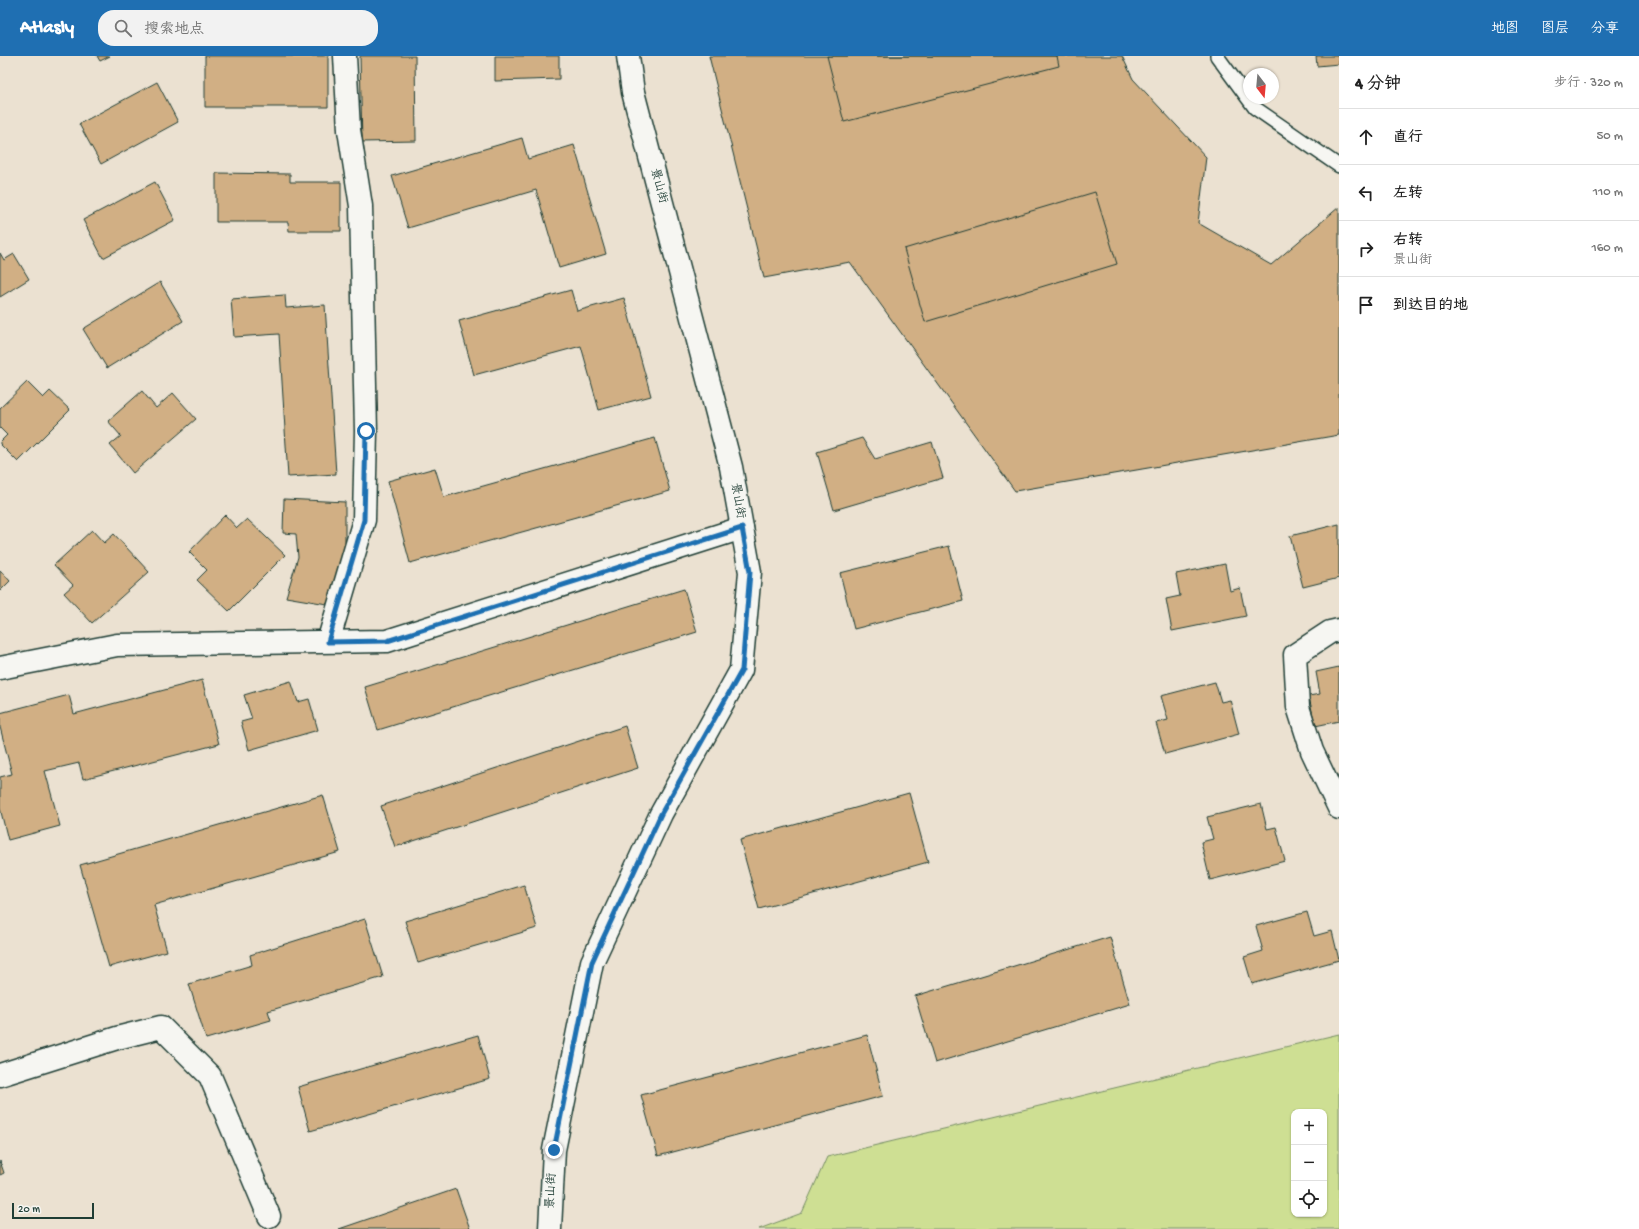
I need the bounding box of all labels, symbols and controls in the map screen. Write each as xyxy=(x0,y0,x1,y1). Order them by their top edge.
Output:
search box xyxy=(98,10,378,46)
text: Atlasly xyxy=(20,17,74,40)
icon: search xyxy=(112,17,134,39)
text: 搜索地点 xyxy=(144,21,204,39)
text: 地图 xyxy=(1491,21,1519,38)
text: 图层 xyxy=(1541,21,1569,38)
text: 分享 xyxy=(1591,21,1619,38)
north arrow xyxy=(1243,68,1279,104)
text: 4 分钟 xyxy=(1355,75,1401,95)
text: 步行 · 320 m xyxy=(1554,76,1623,91)
icon: ahead xyxy=(1355,126,1377,148)
text: 直行 xyxy=(1393,129,1423,147)
text: 50 m xyxy=(1596,129,1623,144)
street label: 景山街 xyxy=(647,167,670,205)
icon: left xyxy=(1355,182,1377,204)
text: 左转 xyxy=(1393,185,1423,203)
text: 110 m xyxy=(1593,185,1623,200)
text: 右转 xyxy=(1393,232,1423,250)
icon: right xyxy=(1355,238,1377,260)
text: 160 m xyxy=(1591,241,1623,256)
text: 景山街 xyxy=(1393,253,1432,268)
icon: arrive xyxy=(1355,294,1377,316)
text: 到达目的地 xyxy=(1393,297,1468,315)
route start xyxy=(357,422,375,440)
street label: 景山街 xyxy=(727,482,748,520)
map controls xyxy=(1291,1109,1327,1217)
button: + xyxy=(1291,1109,1327,1145)
route end xyxy=(545,1141,563,1159)
button: − xyxy=(1291,1145,1327,1181)
street label: 景山街 xyxy=(543,1173,560,1209)
button: locate xyxy=(1291,1181,1327,1217)
scale bar xyxy=(12,1201,94,1220)
text: 20 m xyxy=(18,1204,40,1216)

